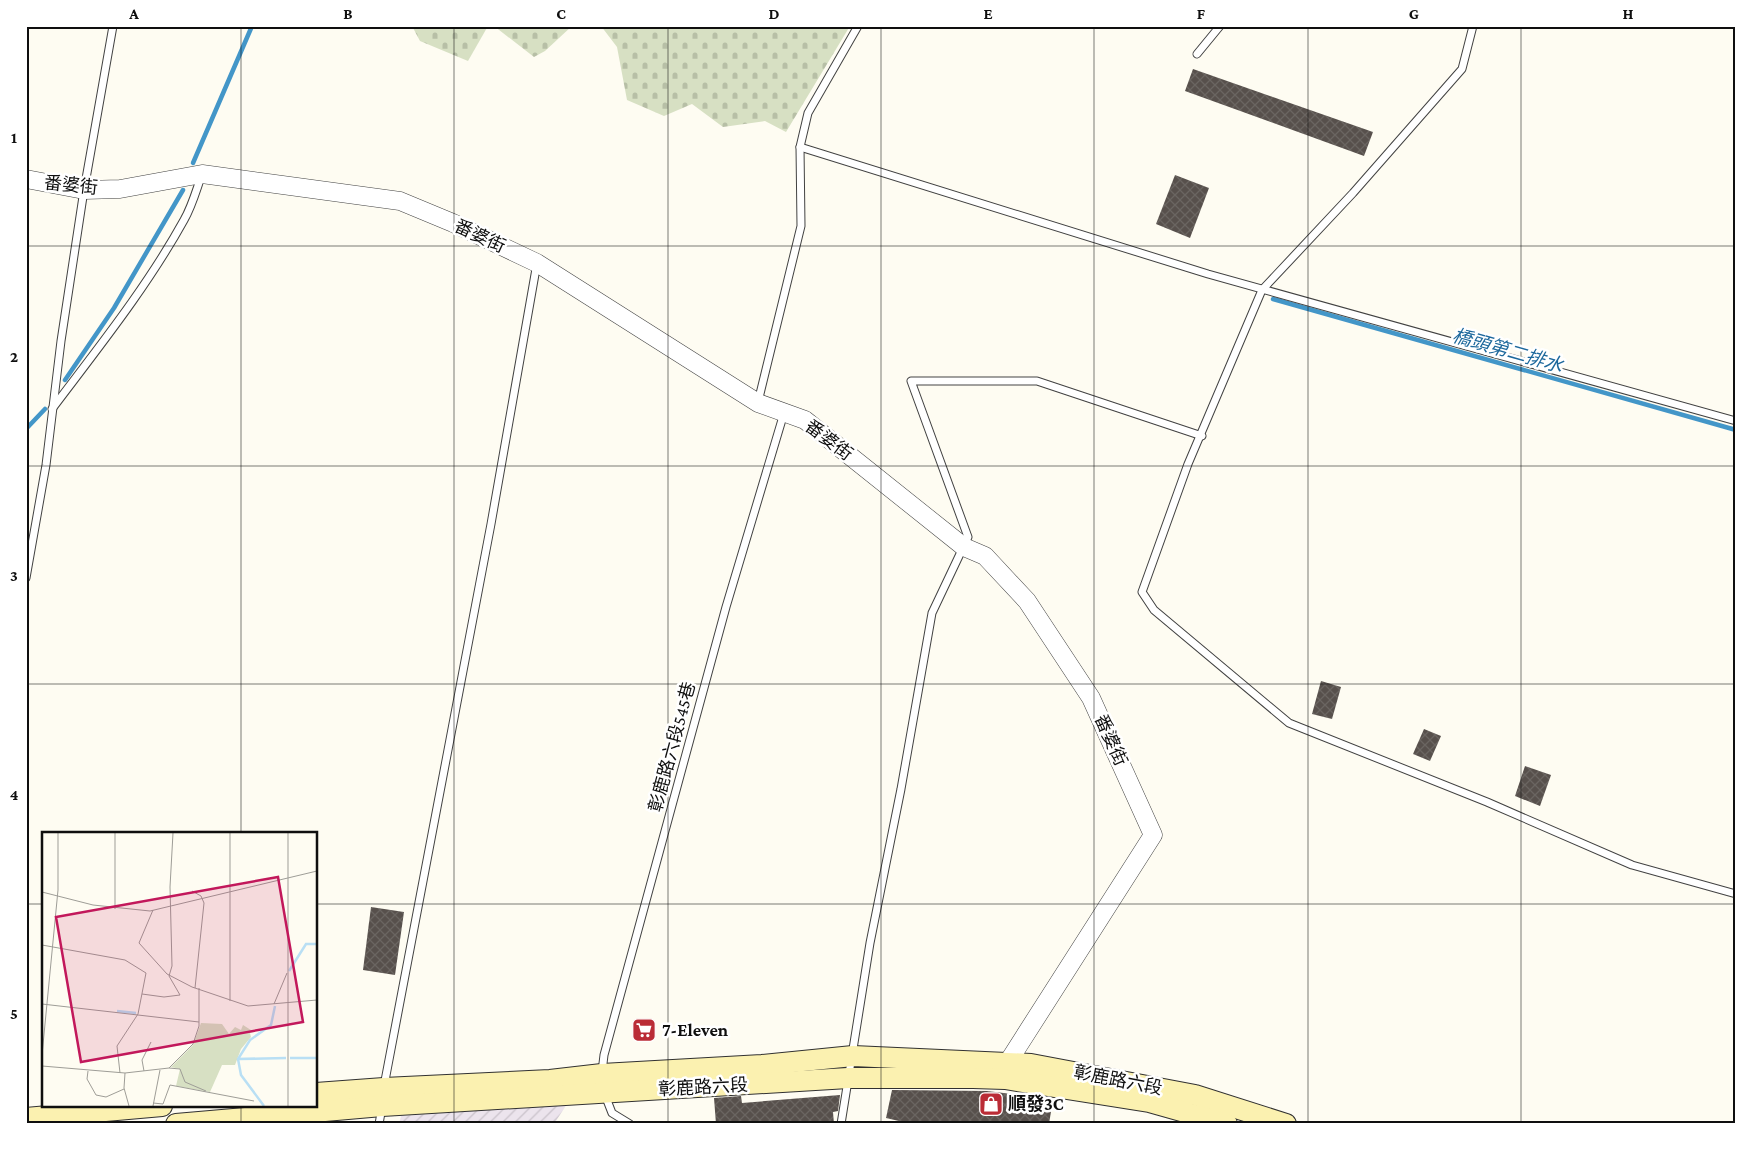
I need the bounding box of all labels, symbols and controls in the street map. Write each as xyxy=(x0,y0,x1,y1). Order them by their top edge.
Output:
text: A xyxy=(128,5,139,22)
text: B xyxy=(343,5,353,22)
text: C xyxy=(556,5,566,22)
text: D xyxy=(768,5,780,22)
text: E xyxy=(983,5,993,22)
text: F xyxy=(1197,5,1206,22)
text: G xyxy=(1409,5,1419,22)
text: H xyxy=(1623,5,1634,22)
text: 1 xyxy=(11,129,17,146)
street label: 番婆街 xyxy=(43,172,99,198)
street label: 番婆街 xyxy=(451,216,509,256)
water label: 橋頭第二排水 xyxy=(1450,325,1567,377)
text: 2 xyxy=(10,348,18,365)
street label: 番婆街 xyxy=(801,416,857,464)
text: 3 xyxy=(10,567,18,584)
street label: 彰鹿路六段545巷 xyxy=(645,680,699,814)
street label: 番婆街 xyxy=(1091,711,1131,769)
text: 4 xyxy=(10,786,19,803)
inset map xyxy=(42,832,318,1108)
text: 5 xyxy=(10,1005,18,1022)
supermarket icon: 7-Eleven xyxy=(631,1017,657,1043)
place label: 7-Eleven xyxy=(662,1020,729,1040)
street label: 彰鹿路六段 xyxy=(1072,1062,1164,1098)
street label: 彰鹿路六段 xyxy=(658,1075,748,1099)
shop icon: 順發3C xyxy=(978,1091,1004,1117)
place label: 順發3C xyxy=(1008,1094,1064,1114)

